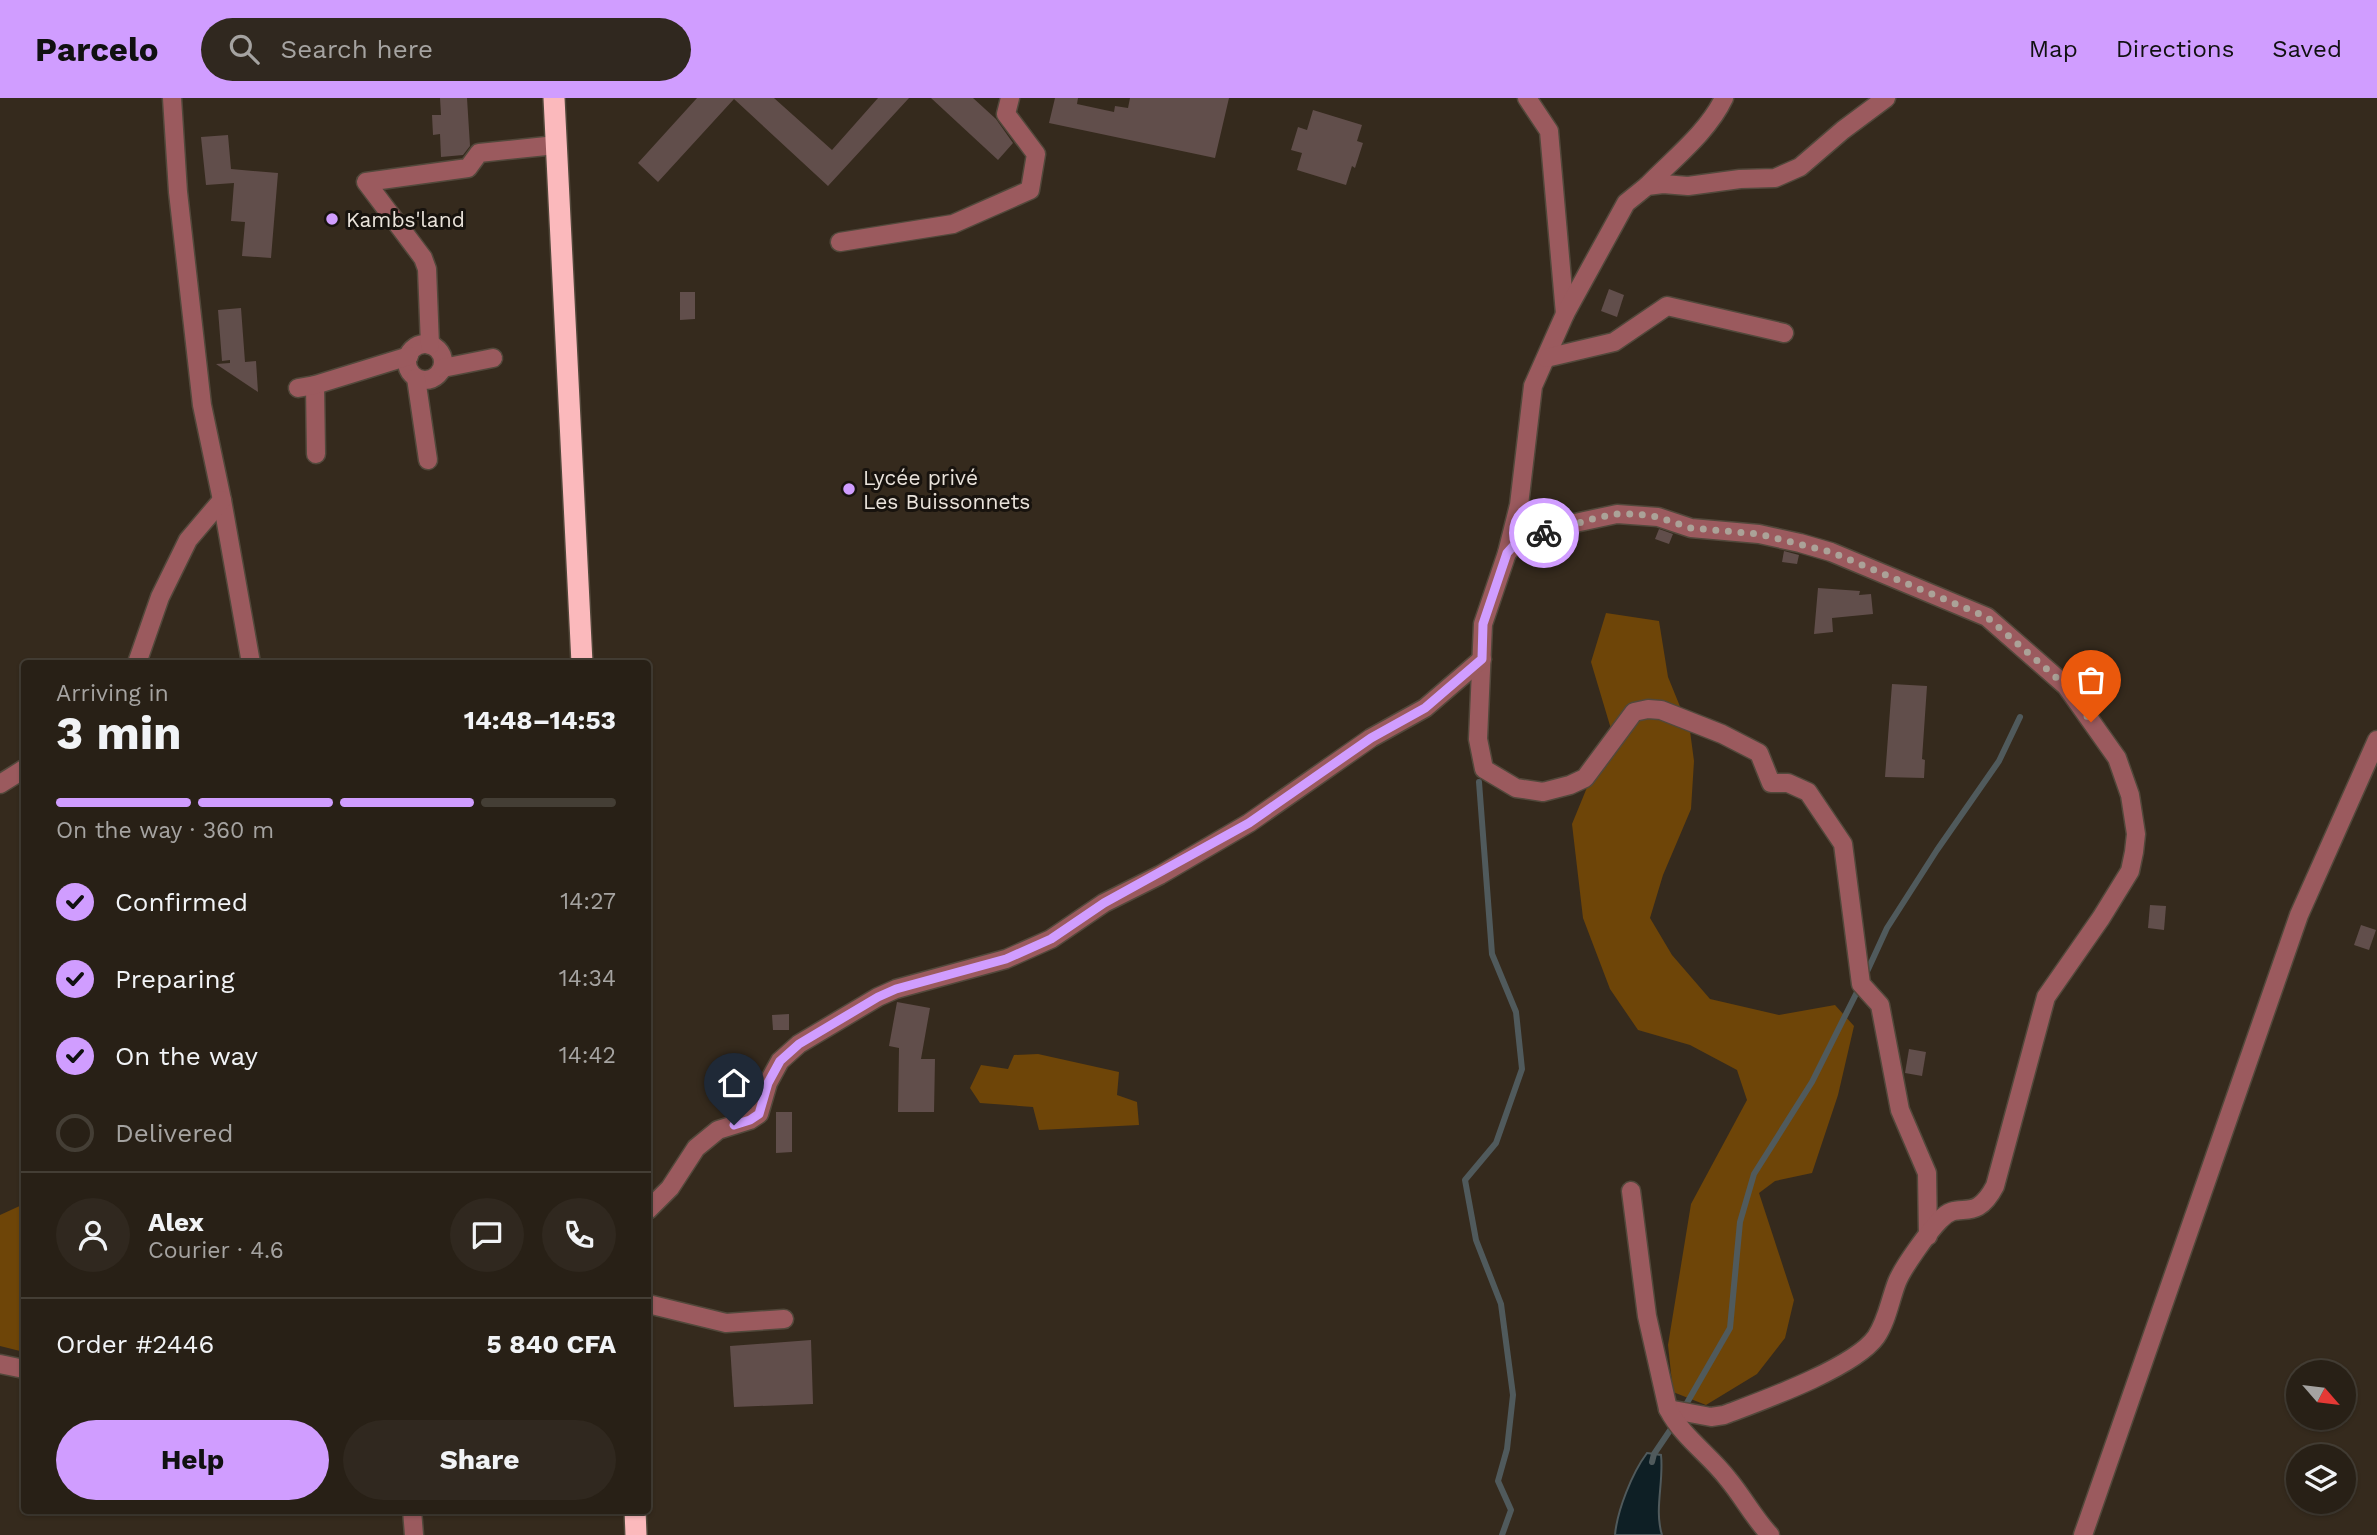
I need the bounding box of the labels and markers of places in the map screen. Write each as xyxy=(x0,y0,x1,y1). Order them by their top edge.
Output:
place label: Kambs'land xyxy=(346,207,465,232)
marker: Kambs'land xyxy=(324,211,340,227)
place label: Lycée privé Les Buissonnets xyxy=(863,465,1030,514)
marker: Lycée privé Les Buissonnets xyxy=(841,481,857,497)
pin xyxy=(2061,650,2121,722)
pin xyxy=(704,1053,764,1125)

